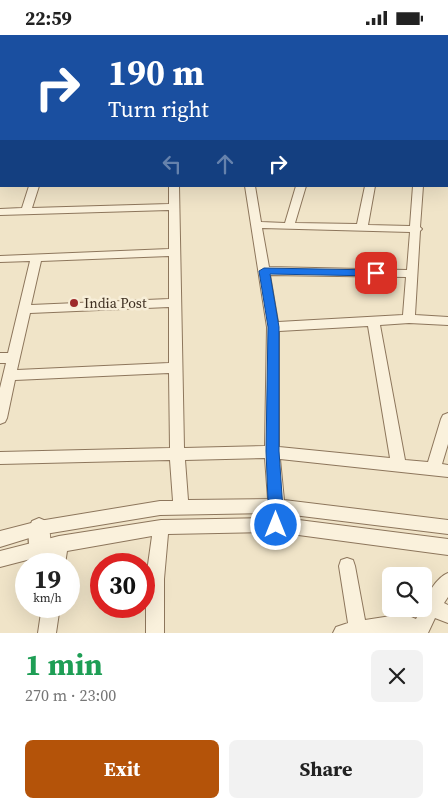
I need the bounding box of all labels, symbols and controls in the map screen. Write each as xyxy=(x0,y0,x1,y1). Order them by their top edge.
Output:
text: 22:59 xyxy=(25,5,72,31)
text: 190 m xyxy=(108,49,204,97)
icon: right xyxy=(25,55,90,120)
text: Turn right xyxy=(108,94,209,124)
icon: left xyxy=(158,150,186,178)
icon: ahead xyxy=(211,150,239,178)
icon: right xyxy=(264,150,292,178)
pin xyxy=(355,252,397,294)
icon: arrive xyxy=(362,259,390,287)
place label: India Post xyxy=(84,293,147,313)
marker: India Post xyxy=(68,297,80,309)
position arrow xyxy=(249,498,301,550)
speed limit sign: 30 xyxy=(90,553,155,618)
text: 19 xyxy=(34,562,61,596)
map controls xyxy=(382,567,432,617)
button: search xyxy=(382,567,432,617)
text: km/h xyxy=(33,590,62,606)
text: 1 min xyxy=(25,644,103,685)
button: close xyxy=(371,650,423,702)
text: 270 m · 23:00 xyxy=(25,684,116,706)
button: Exit xyxy=(25,740,219,798)
button: Share xyxy=(229,740,423,798)

